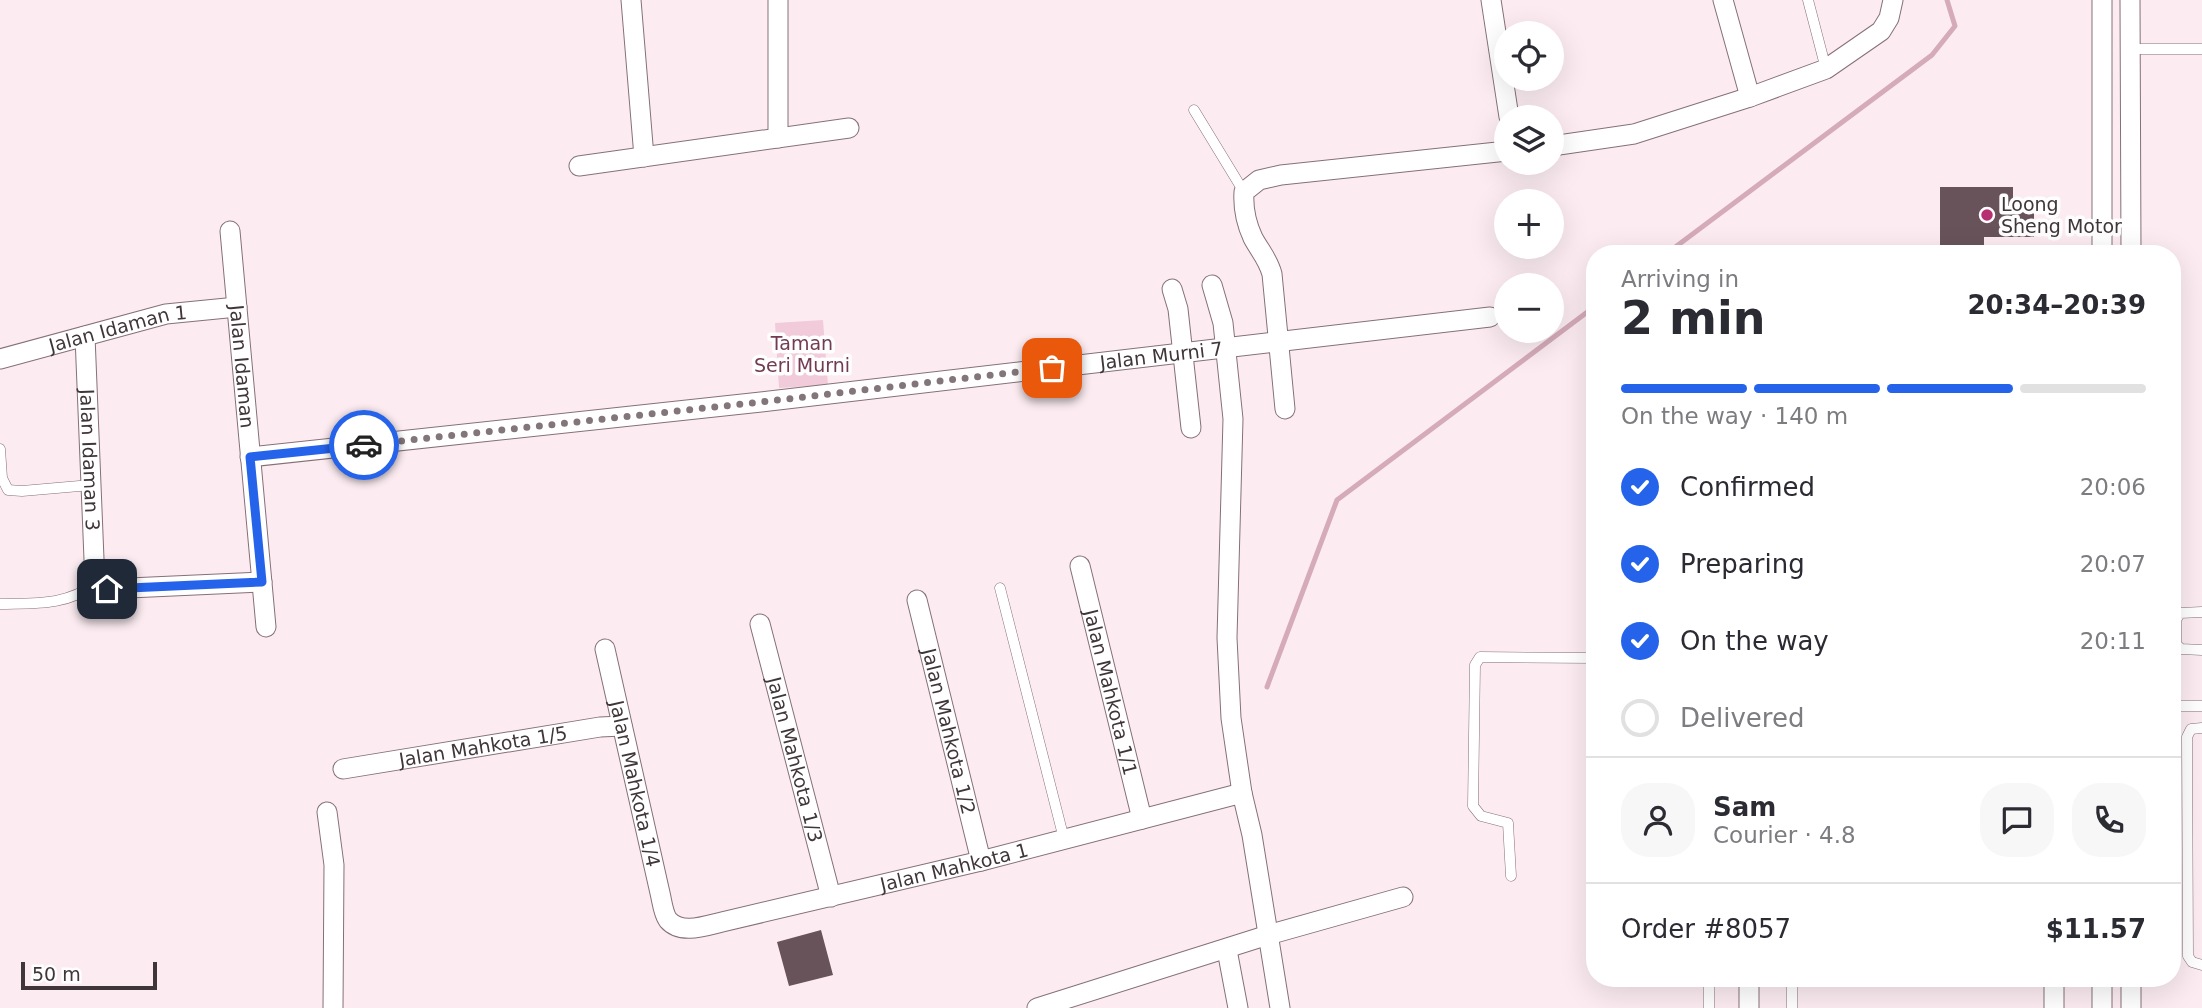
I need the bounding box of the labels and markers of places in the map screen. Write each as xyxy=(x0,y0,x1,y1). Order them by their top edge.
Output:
place label: Loong Sheng Motor xyxy=(2001,193,2122,237)
marker: Loong Sheng Motor xyxy=(1979,207,1995,223)
pin xyxy=(1022,338,1082,398)
pin xyxy=(77,559,137,619)

